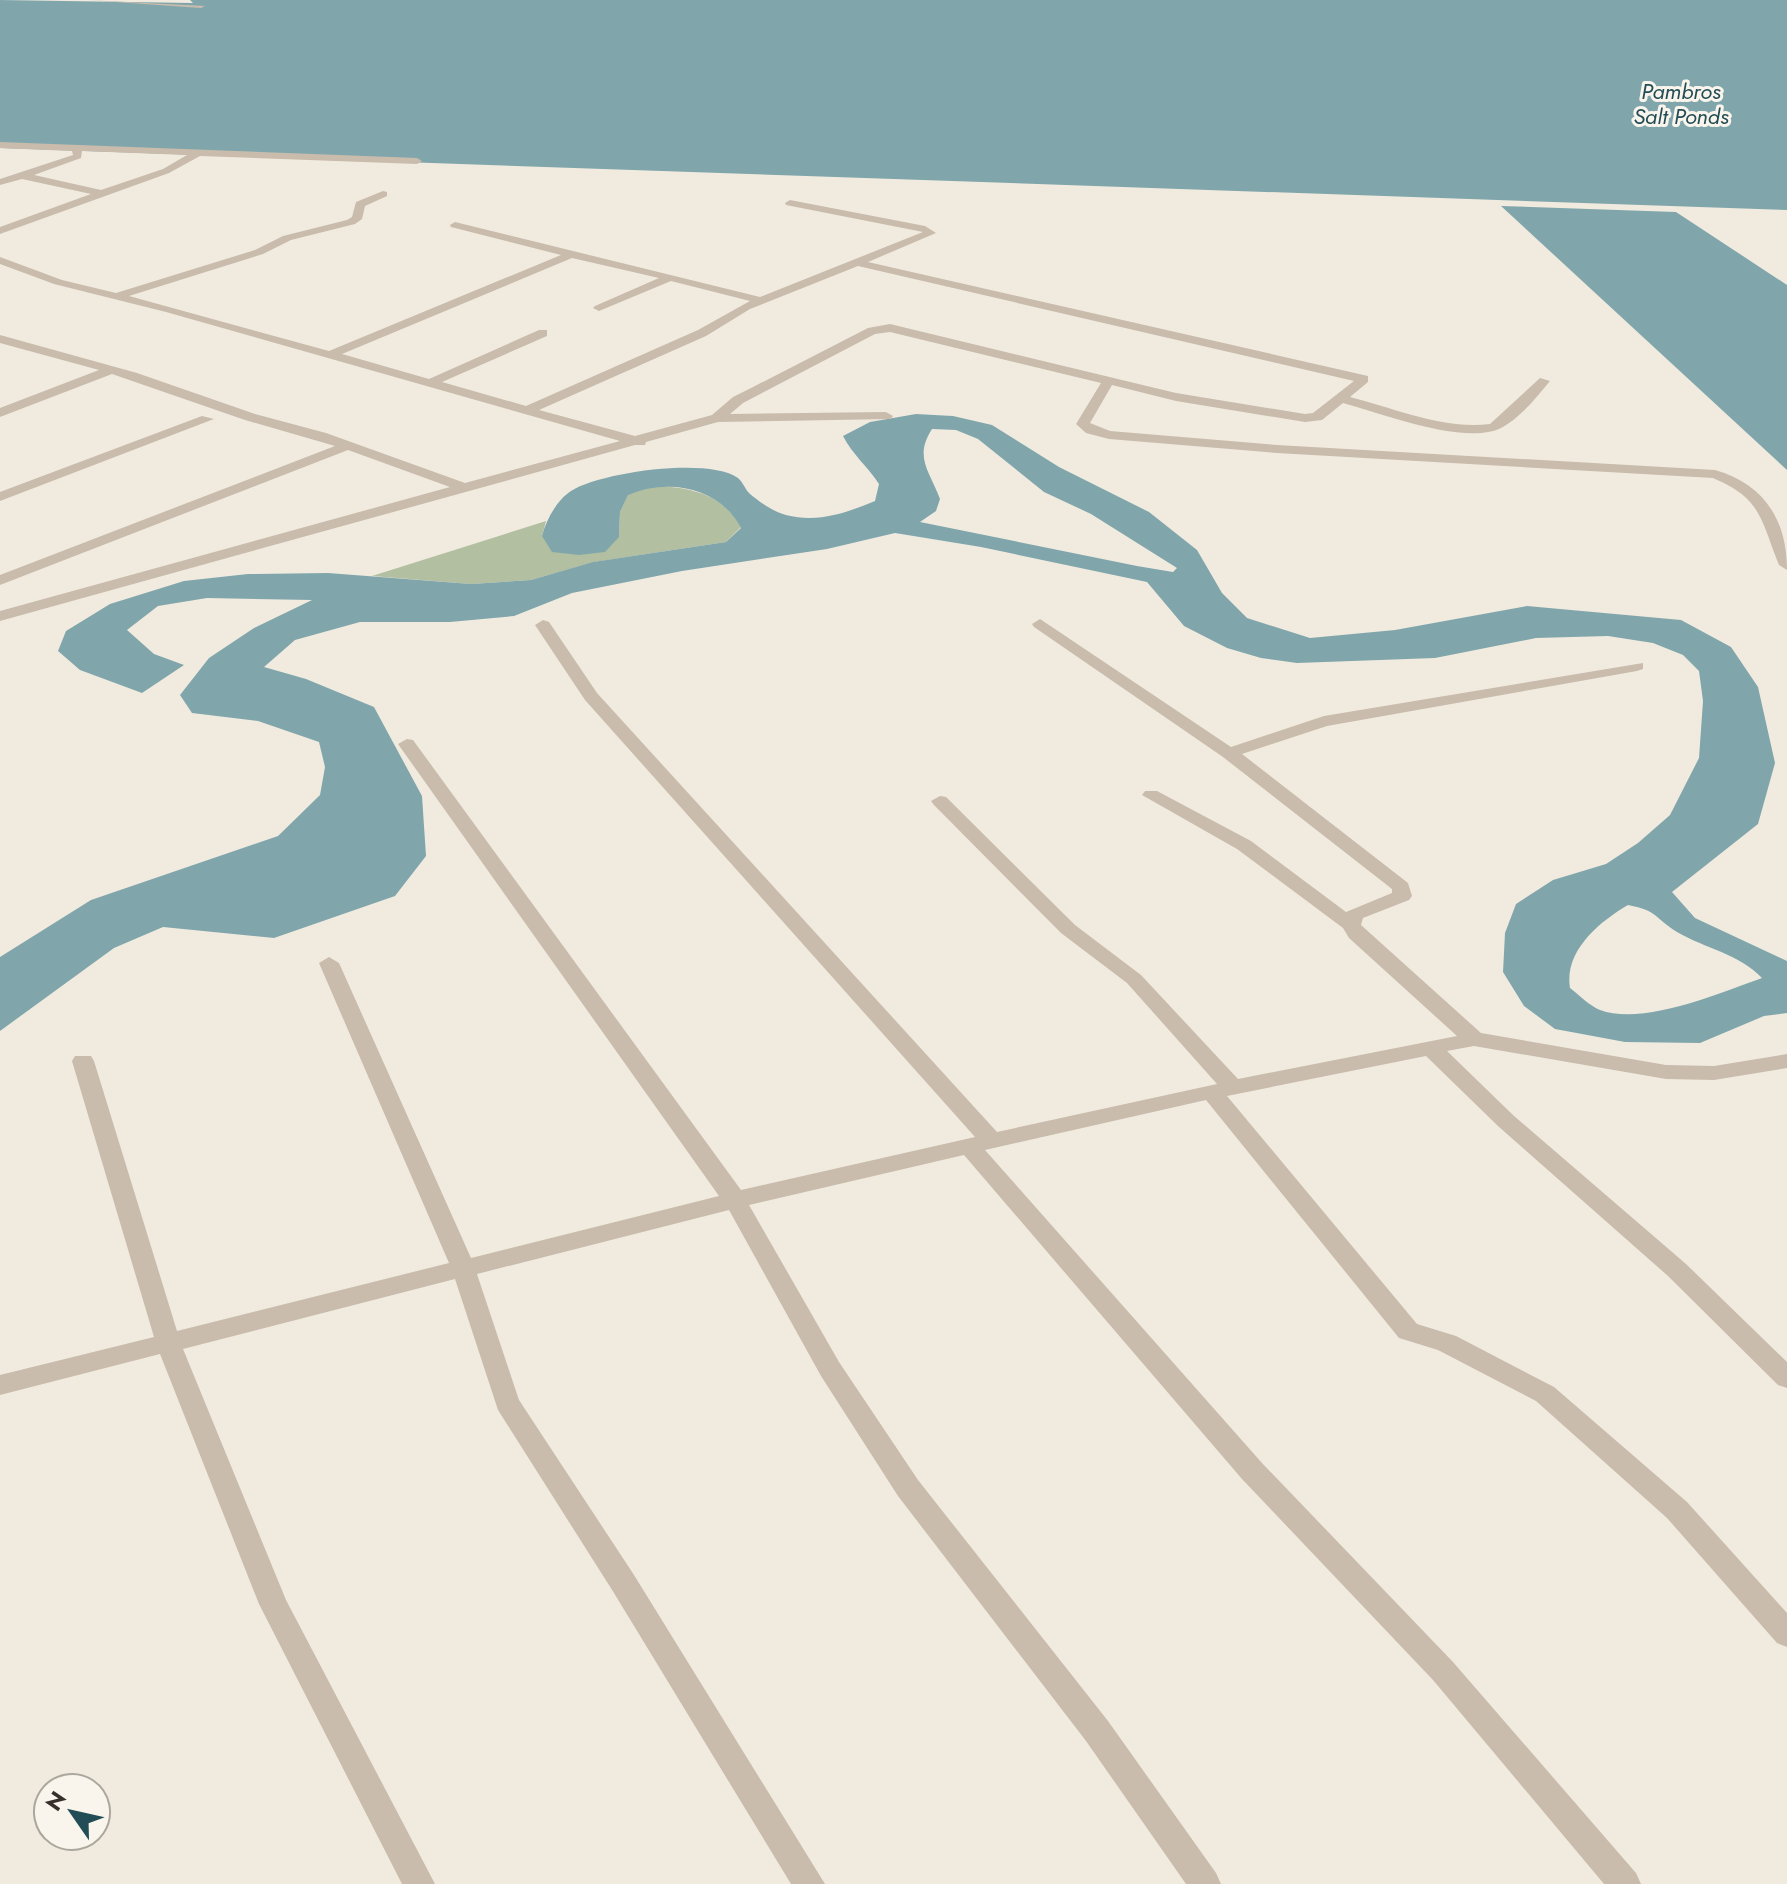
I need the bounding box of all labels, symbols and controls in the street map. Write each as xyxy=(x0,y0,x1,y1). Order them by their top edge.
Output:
water label: Pambros Salt Ponds xyxy=(1633,75,1729,132)
north arrow xyxy=(32,1772,112,1852)
text: N xyxy=(37,1785,74,1817)

